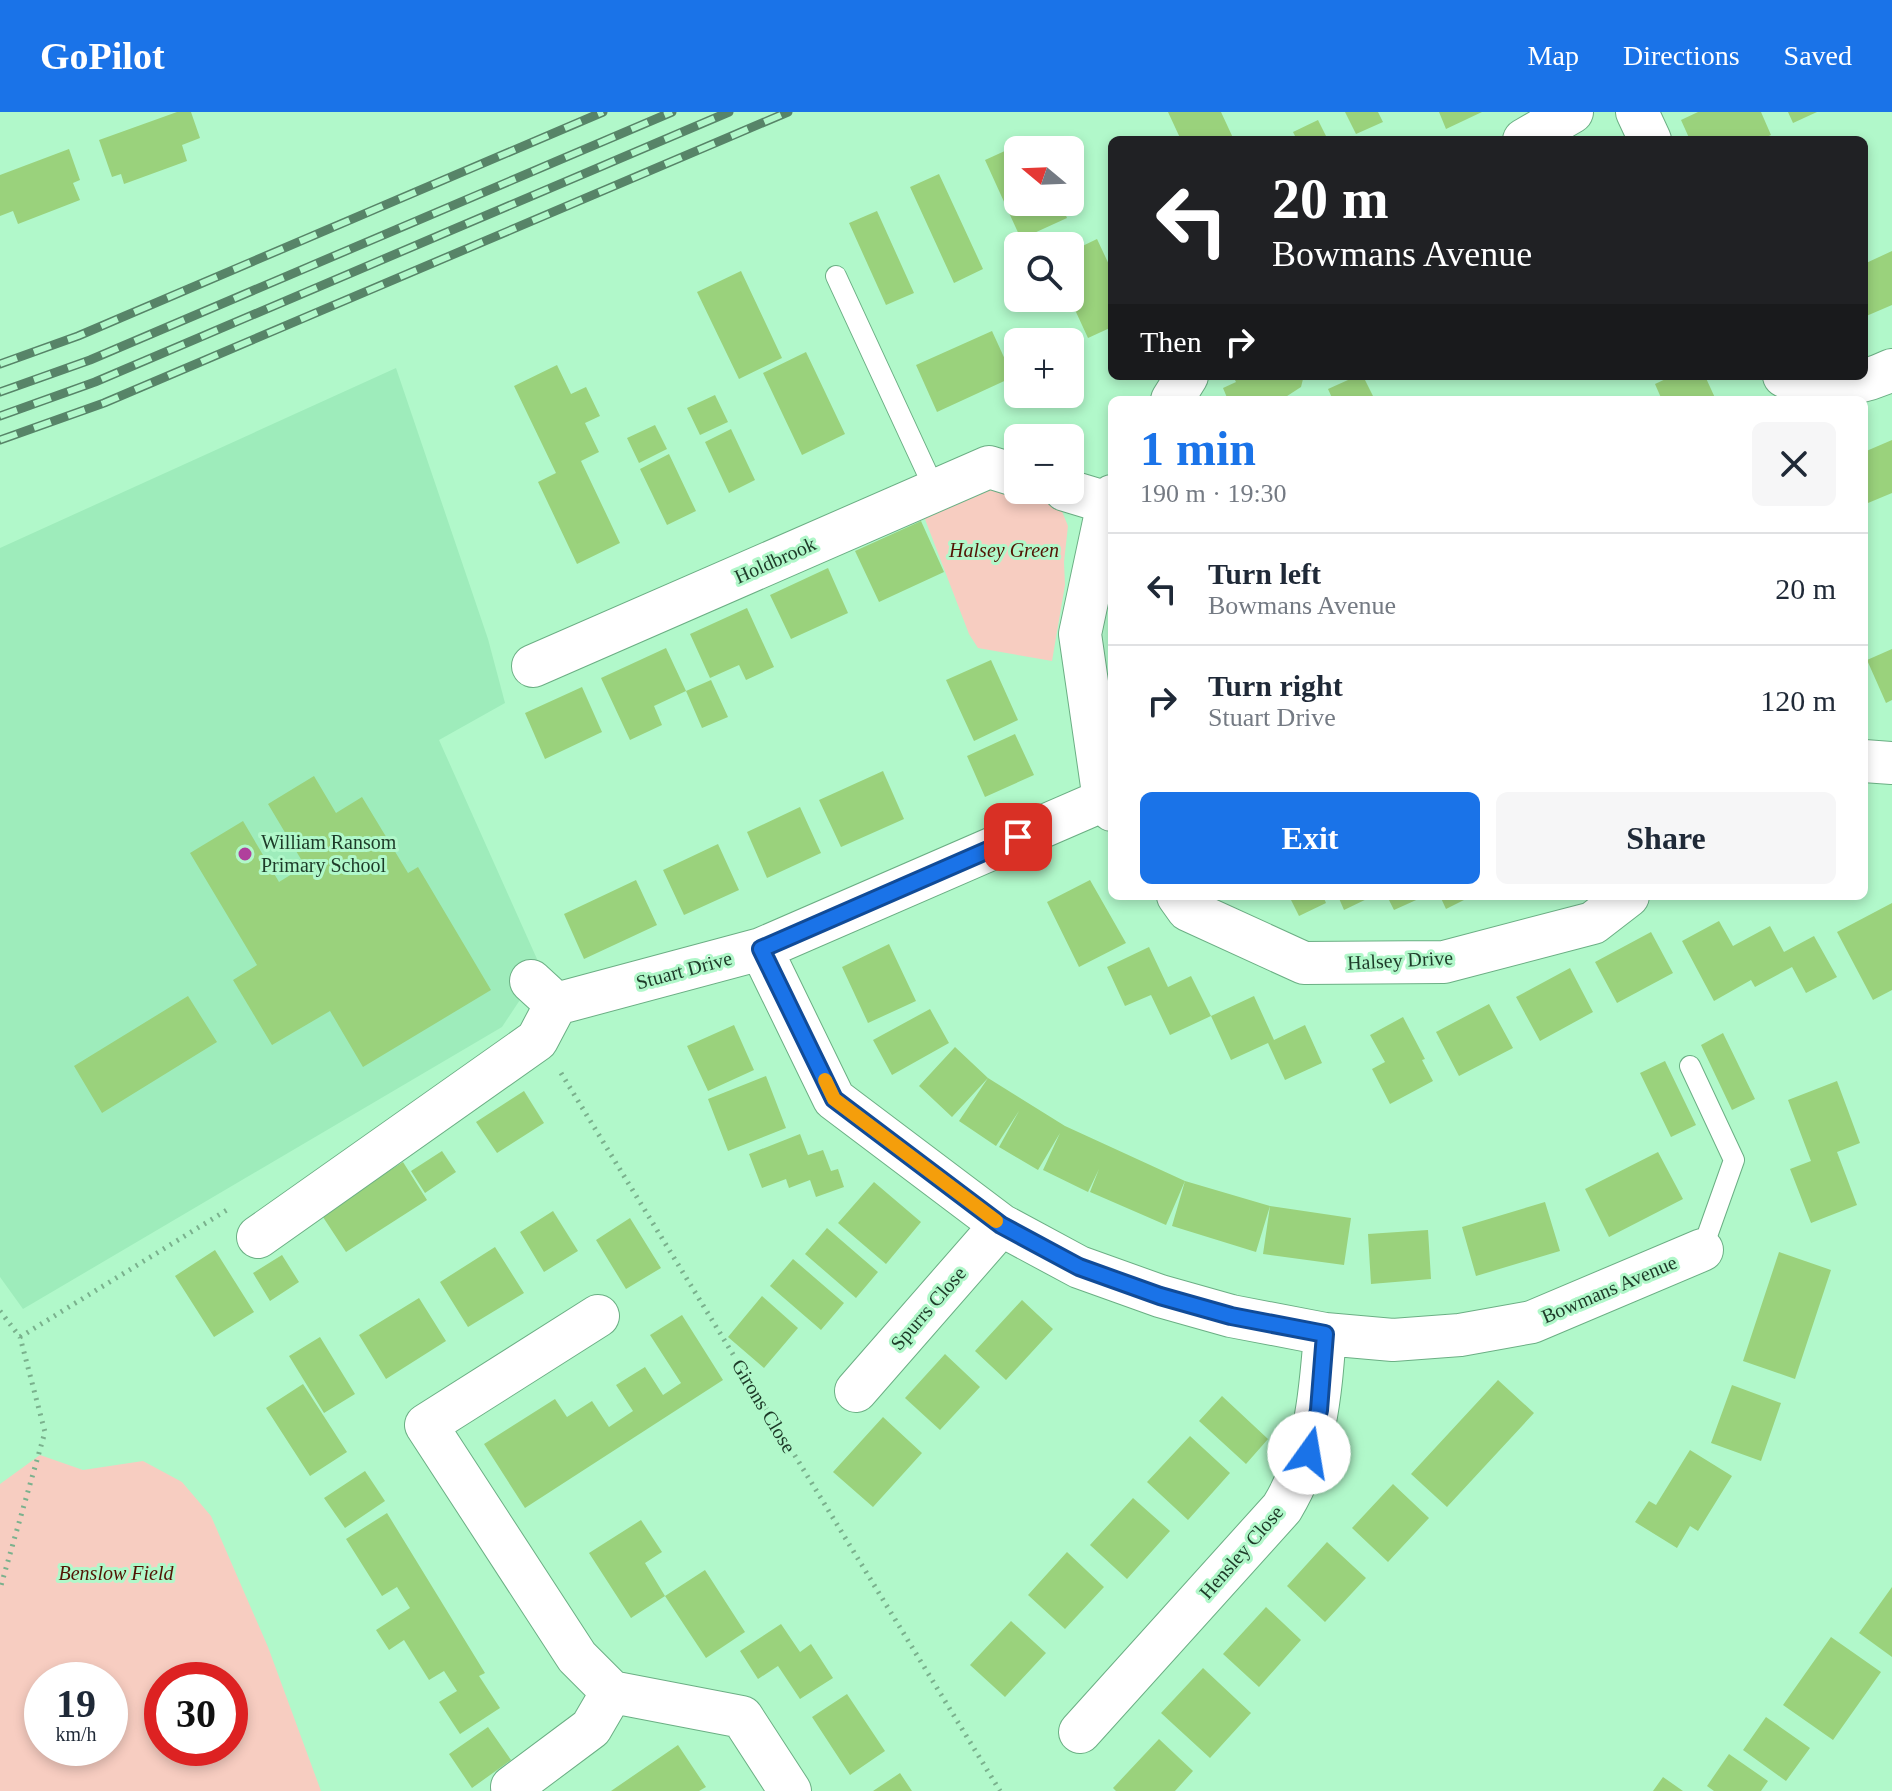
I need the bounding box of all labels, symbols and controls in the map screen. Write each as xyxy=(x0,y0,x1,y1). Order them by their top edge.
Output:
text: GoPilot xyxy=(40,35,165,77)
text: Map xyxy=(1528,40,1579,71)
text: Directions xyxy=(1623,40,1740,71)
text: Saved xyxy=(1784,40,1852,71)
north arrow xyxy=(1004,136,1084,216)
map controls xyxy=(1004,136,1084,504)
icon: left xyxy=(1140,168,1244,272)
text: 20 m xyxy=(1272,168,1389,230)
button: search xyxy=(1004,232,1084,312)
text: Bowmans Avenue xyxy=(1272,234,1532,274)
icon: right xyxy=(1218,320,1262,364)
text: Then xyxy=(1140,325,1202,358)
button: + xyxy=(1004,328,1084,408)
text: 1 min xyxy=(1140,422,1256,475)
button: close xyxy=(1752,422,1836,506)
button: − xyxy=(1004,424,1084,504)
text: 190 m · 19:30 xyxy=(1140,479,1287,508)
street label: Holdbrook xyxy=(731,532,819,588)
park label: Halsey Green xyxy=(948,539,1059,562)
text: Turn left xyxy=(1208,557,1321,590)
icon: left xyxy=(1140,567,1184,611)
text: 20 m xyxy=(1775,572,1836,605)
text: Bowmans Avenue xyxy=(1208,591,1396,620)
text: Turn right xyxy=(1208,669,1343,702)
icon: right xyxy=(1140,679,1184,723)
text: 120 m xyxy=(1760,684,1836,717)
text: Stuart Drive xyxy=(1208,703,1336,732)
button: Exit xyxy=(1140,792,1480,884)
button: Share xyxy=(1496,792,1836,884)
pin xyxy=(984,803,1052,871)
icon: arrive xyxy=(996,815,1040,859)
place label: William Ransom Primary School xyxy=(261,831,397,877)
marker: William Ransom Primary School xyxy=(236,845,254,863)
street label: Halsey Drive xyxy=(1346,946,1454,975)
street label: Stuart Drive xyxy=(634,947,734,993)
street label: Bowmans Avenue xyxy=(1538,1251,1680,1327)
street label: Spurrs Close xyxy=(886,1262,971,1355)
street label: Girons Close xyxy=(728,1355,801,1457)
position arrow xyxy=(1267,1411,1351,1495)
street label: Hensley Close xyxy=(1195,1501,1288,1604)
park label: Benslow Field xyxy=(59,1562,174,1584)
speed limit sign: 30 xyxy=(144,1662,248,1766)
text: 19 xyxy=(56,1681,96,1726)
text: km/h xyxy=(55,1723,97,1745)

